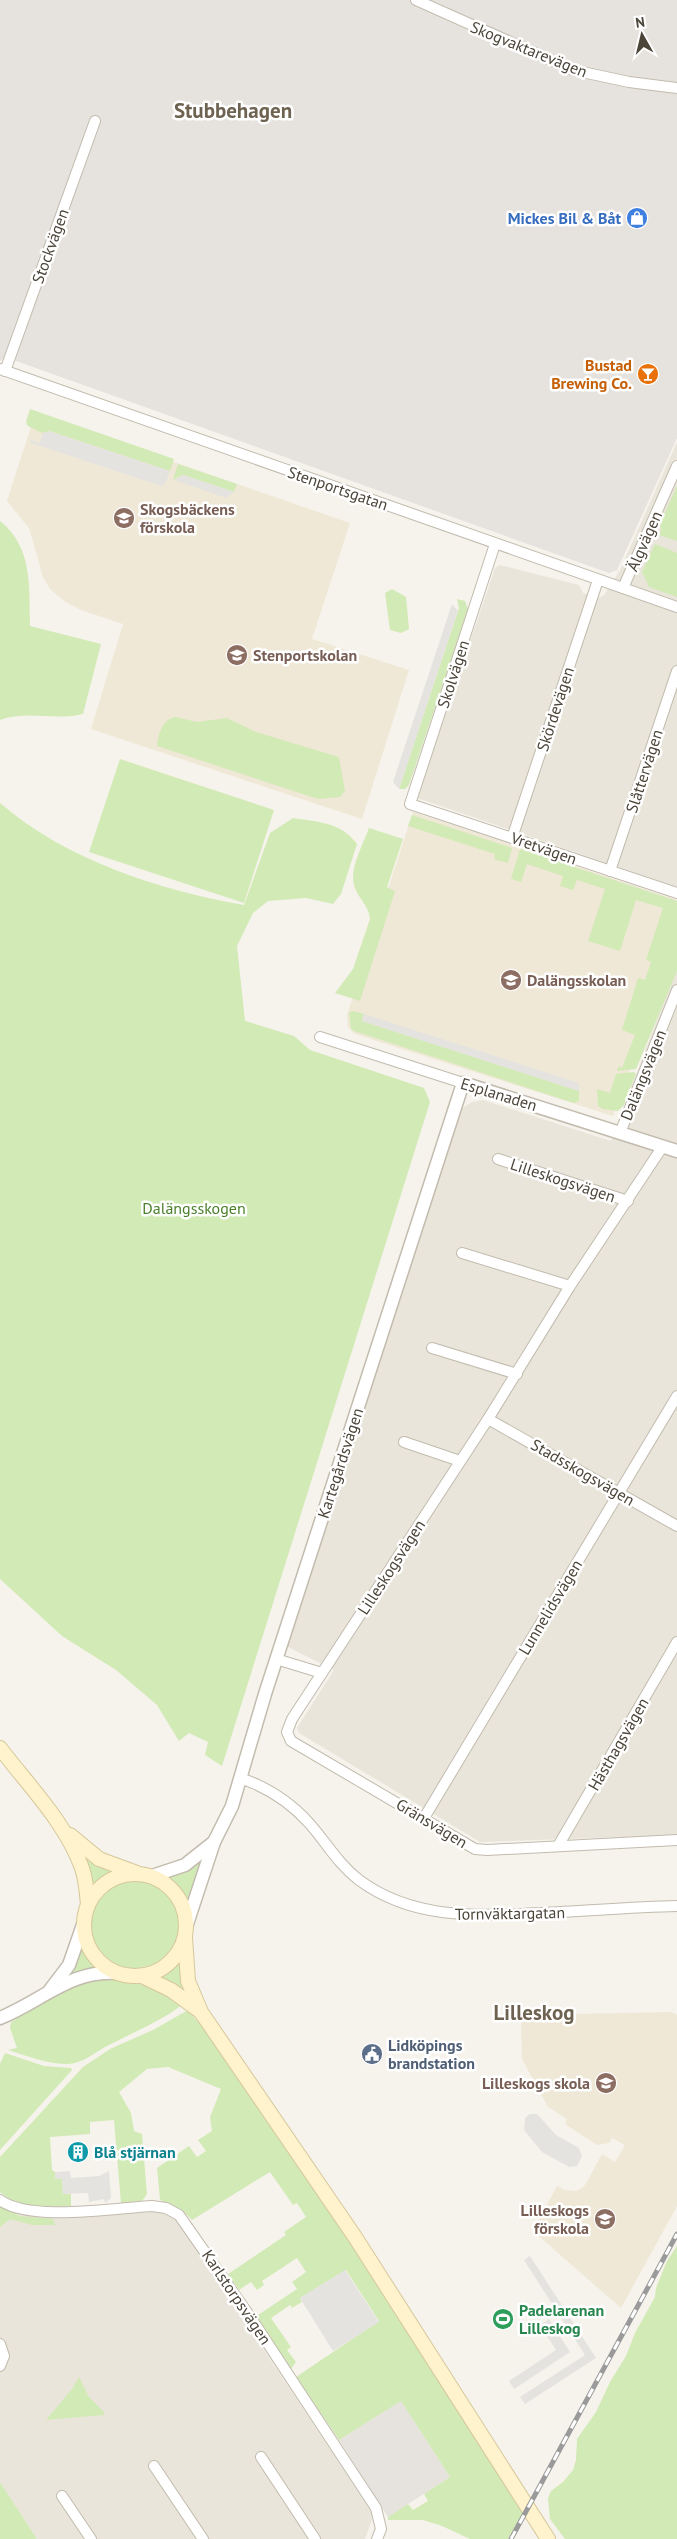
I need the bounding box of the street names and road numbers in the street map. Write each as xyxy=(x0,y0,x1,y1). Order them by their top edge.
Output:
street label: Skogvaktarevägen xyxy=(468,16,590,82)
street label: Stockvägen xyxy=(27,206,73,286)
street label: Stenportsgatan xyxy=(285,462,391,514)
street label: Älgvägen xyxy=(622,508,666,574)
street label: Skolvägen xyxy=(433,637,473,711)
street label: Skördevägen xyxy=(532,664,578,754)
street label: Slåttervägen xyxy=(621,727,667,815)
street label: Vretvägen xyxy=(507,827,580,869)
street label: Dalängsvägen xyxy=(616,1027,670,1123)
street label: Esplanaden xyxy=(458,1073,540,1115)
street label: Lilleskogsvägen xyxy=(508,1154,618,1206)
street label: Kartegårdsvägen xyxy=(313,1405,367,1521)
street label: Stadsskogsvägen xyxy=(528,1434,638,1510)
street label: Lilleskogsvägen xyxy=(353,1516,429,1618)
street label: Lunnelidsvägen xyxy=(514,1556,586,1658)
street label: Hästhagsvägen xyxy=(583,1694,653,1794)
street label: Gränsvägen xyxy=(393,1794,471,1852)
street label: Tornväktargatan xyxy=(455,1902,565,1924)
street label: Karlstorpsvägen xyxy=(198,2246,276,2348)

